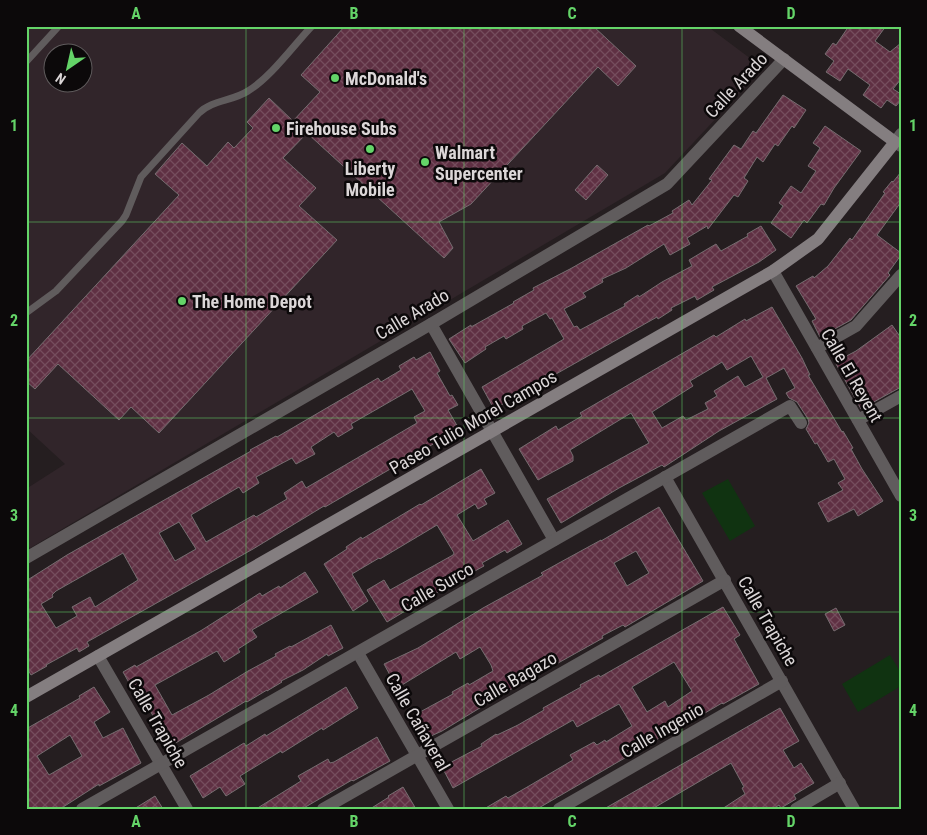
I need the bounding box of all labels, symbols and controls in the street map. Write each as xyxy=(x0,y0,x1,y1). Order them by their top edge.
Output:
text: A xyxy=(131,4,141,23)
text: B xyxy=(350,4,359,23)
text: C xyxy=(567,4,577,23)
text: D xyxy=(786,4,796,23)
north arrow xyxy=(42,42,92,92)
street label: Calle Arado xyxy=(700,48,772,122)
place label: McDonald's xyxy=(345,68,427,89)
text: N xyxy=(53,70,69,88)
marker: McDonald's xyxy=(329,72,341,84)
text: 1 xyxy=(10,116,18,135)
text: 1 xyxy=(909,116,917,135)
place label: Firehouse Subs xyxy=(286,118,397,139)
marker: Firehouse Subs xyxy=(270,122,282,134)
place label: Walmart Supercenter xyxy=(435,142,523,184)
marker: Liberty Mobile xyxy=(364,143,376,155)
marker: Walmart Supercenter xyxy=(419,156,431,168)
place label: Liberty Mobile xyxy=(345,158,395,200)
street label: Calle Arado xyxy=(372,284,452,344)
place label: The Home Depot xyxy=(192,291,312,312)
marker: The Home Depot xyxy=(176,295,188,307)
text: 2 xyxy=(10,311,18,330)
text: 2 xyxy=(909,311,917,330)
street label: Calle El Reyent xyxy=(817,324,887,426)
street label: Paseo Tulio Morel Campos xyxy=(386,365,560,479)
text: 3 xyxy=(10,506,18,525)
text: 3 xyxy=(909,506,917,525)
street label: Calle Surco xyxy=(397,558,477,616)
street label: Calle Trapiche xyxy=(734,572,802,670)
street label: Calle Bagazo xyxy=(470,647,560,711)
street label: Calle Cañaveral xyxy=(382,669,454,775)
street label: Calle Trapiche xyxy=(124,674,192,772)
street label: Calle Ingenio xyxy=(617,698,707,762)
text: 4 xyxy=(10,701,18,720)
text: 4 xyxy=(909,701,917,720)
text: A xyxy=(131,812,141,831)
text: B xyxy=(350,812,359,831)
text: C xyxy=(567,812,577,831)
text: D xyxy=(786,812,796,831)

